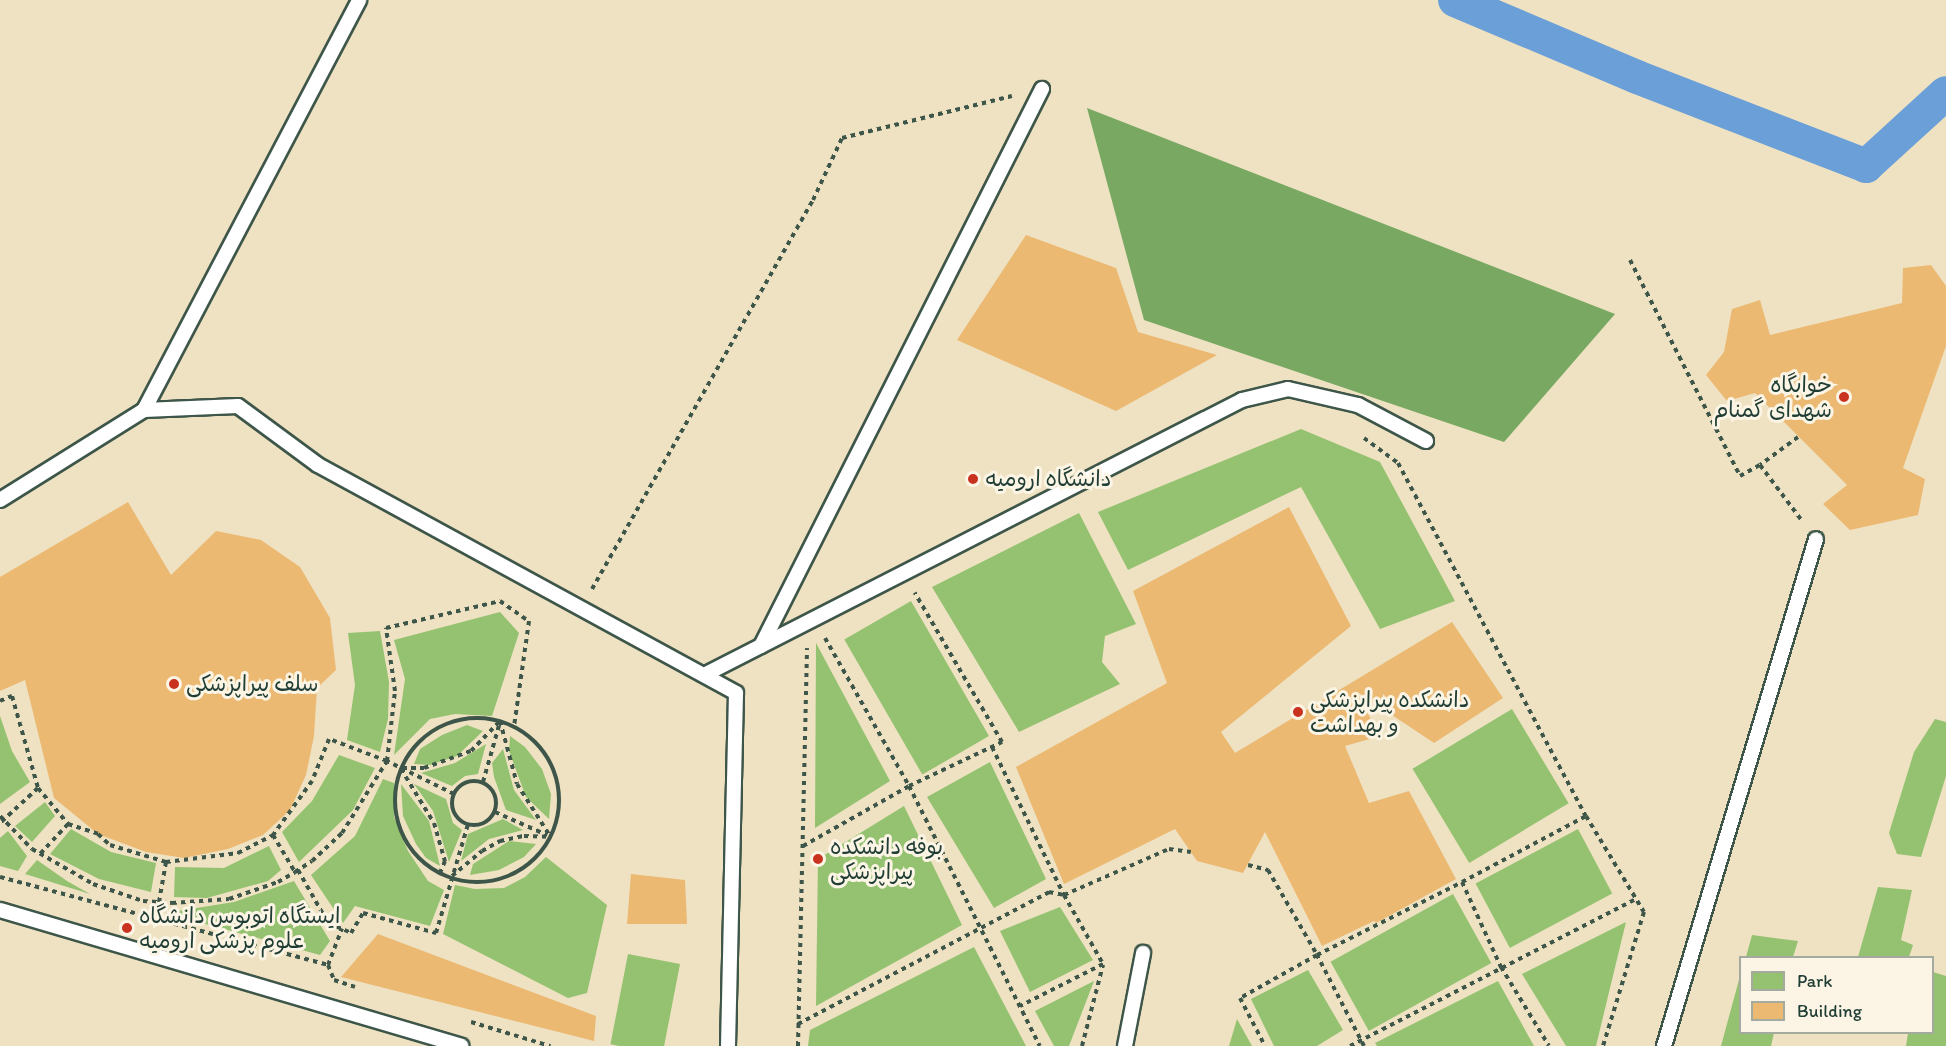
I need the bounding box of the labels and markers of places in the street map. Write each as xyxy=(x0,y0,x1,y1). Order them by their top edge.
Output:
place label: خوابگاه شهدای گمنام xyxy=(1713,371,1832,422)
marker: خوابگاه شهدای گمنام xyxy=(1837,390,1851,404)
place label: دانشگاه ارومیه xyxy=(985,466,1111,492)
marker: دانشگاه ارومیه xyxy=(966,472,980,486)
place label: سلف پیراپزشکی xyxy=(186,671,318,697)
marker: سلف پیراپزشکی xyxy=(167,677,181,691)
place label: دانشکده پیراپزشکی و بهداشت xyxy=(1310,686,1469,738)
marker: دانشکده پیراپزشکی و بهداشت xyxy=(1291,705,1305,719)
place label: بوفه دانشکده پیراپزشکی xyxy=(830,833,943,884)
marker: بوفه دانشکده پیراپزشکی xyxy=(811,852,825,866)
place label: ایستگاه اتوبوس دانشگاه علوم پزشکی ارومیه xyxy=(139,902,340,954)
marker: ایستگاه اتوبوس دانشگاه علوم پزشکی ارومیه xyxy=(120,921,134,935)

